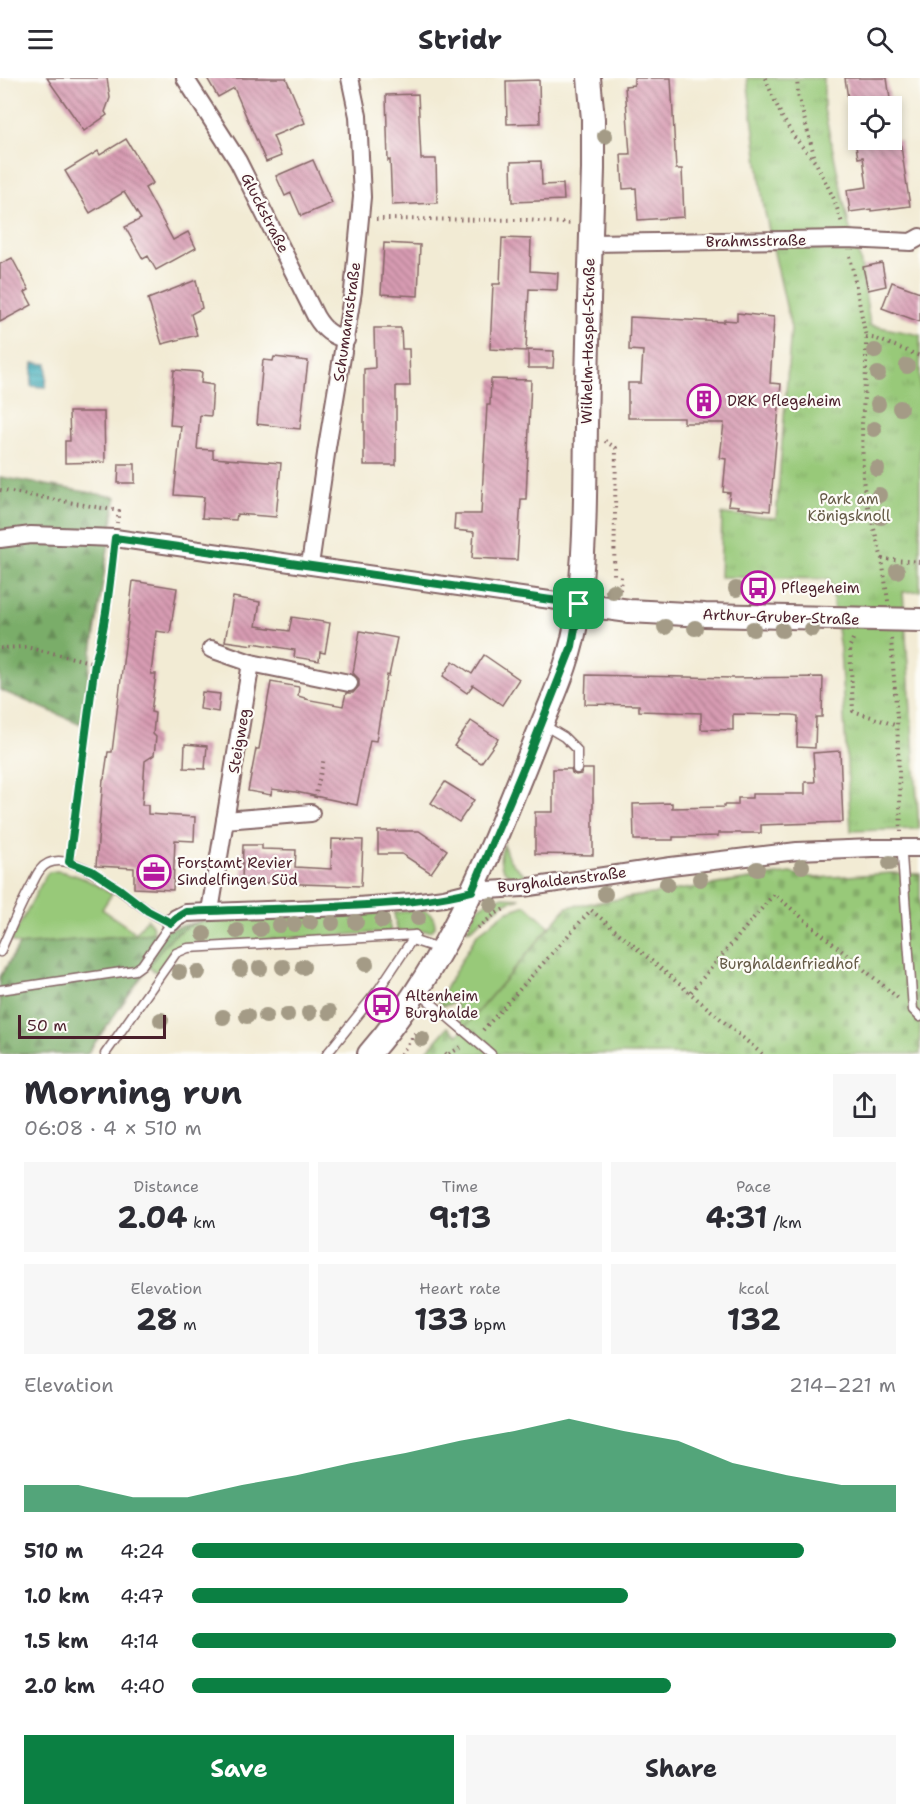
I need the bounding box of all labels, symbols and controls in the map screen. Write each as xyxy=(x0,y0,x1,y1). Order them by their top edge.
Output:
text: Stridr xyxy=(418,21,502,58)
icon: menu xyxy=(24,23,57,56)
icon: search xyxy=(863,23,896,56)
map controls xyxy=(848,96,902,150)
button: locate xyxy=(848,96,902,150)
street label: Gluckstraße xyxy=(236,170,294,256)
street label: Brahmsstraße xyxy=(706,230,806,252)
street label: Wilhelm-Haspel-Straße xyxy=(577,258,599,424)
street label: Schumannstraße xyxy=(329,261,365,383)
building icon: DRK Pflegeheim xyxy=(686,383,722,419)
place label: DRK Pflegeheim xyxy=(727,391,841,411)
park label: Park am Königsknoll xyxy=(808,489,891,526)
bus stop icon: Pflegeheim xyxy=(740,570,776,606)
pin xyxy=(553,578,604,629)
place label: Pflegeheim xyxy=(781,578,860,598)
icon: arrive xyxy=(562,587,595,620)
street label: Arthur-Gruber-Straße xyxy=(702,604,860,630)
street label: Steigweg xyxy=(223,707,255,775)
place label: Forstamt Revier Sindelfingen Süd xyxy=(177,853,298,890)
office icon: Forstamt Revier Sindelfingen Süd xyxy=(136,854,172,890)
street label: Burghaldenstraße xyxy=(496,862,628,898)
park label: Burghaldenfriedhof xyxy=(719,954,859,974)
place label: Altenheim Burghalde xyxy=(405,986,479,1023)
bus stop icon: Altenheim Burghalde xyxy=(364,987,400,1023)
scale bar xyxy=(18,1012,166,1040)
text: 50 m xyxy=(27,1015,67,1036)
text: Morning run xyxy=(24,1070,242,1115)
button: share xyxy=(833,1074,896,1137)
text: 06:08 · 4 × 510 m xyxy=(24,1115,202,1141)
text: Distance xyxy=(134,1176,199,1197)
text: Time xyxy=(442,1176,478,1197)
text: Pace xyxy=(736,1176,771,1197)
text: 2.04 xyxy=(117,1197,188,1238)
text: 9:13 xyxy=(429,1197,491,1238)
text: 4:31 xyxy=(706,1197,768,1238)
text: km xyxy=(188,1212,216,1233)
text: /km xyxy=(768,1212,802,1233)
text: Elevation xyxy=(131,1278,202,1299)
text: Heart rate xyxy=(419,1278,501,1299)
text: kcal xyxy=(738,1278,769,1299)
text: 28 xyxy=(136,1299,178,1340)
text: 133 xyxy=(414,1299,468,1340)
text: 132 xyxy=(727,1299,781,1340)
text: m xyxy=(178,1314,197,1335)
text: bpm xyxy=(468,1314,506,1335)
text: Elevation xyxy=(24,1372,114,1398)
text: 214–221 m xyxy=(789,1372,896,1398)
text: 510 m xyxy=(24,1538,83,1564)
text: 4:24 xyxy=(120,1538,164,1564)
text: 1.0 km xyxy=(24,1583,89,1609)
text: 4:47 xyxy=(120,1583,164,1609)
text: 1.5 km xyxy=(24,1628,88,1654)
text: 4:14 xyxy=(120,1628,159,1654)
text: 2.0 km xyxy=(24,1673,95,1699)
text: 4:40 xyxy=(120,1673,165,1699)
button: Save xyxy=(24,1735,454,1804)
button: Share xyxy=(466,1735,896,1804)

